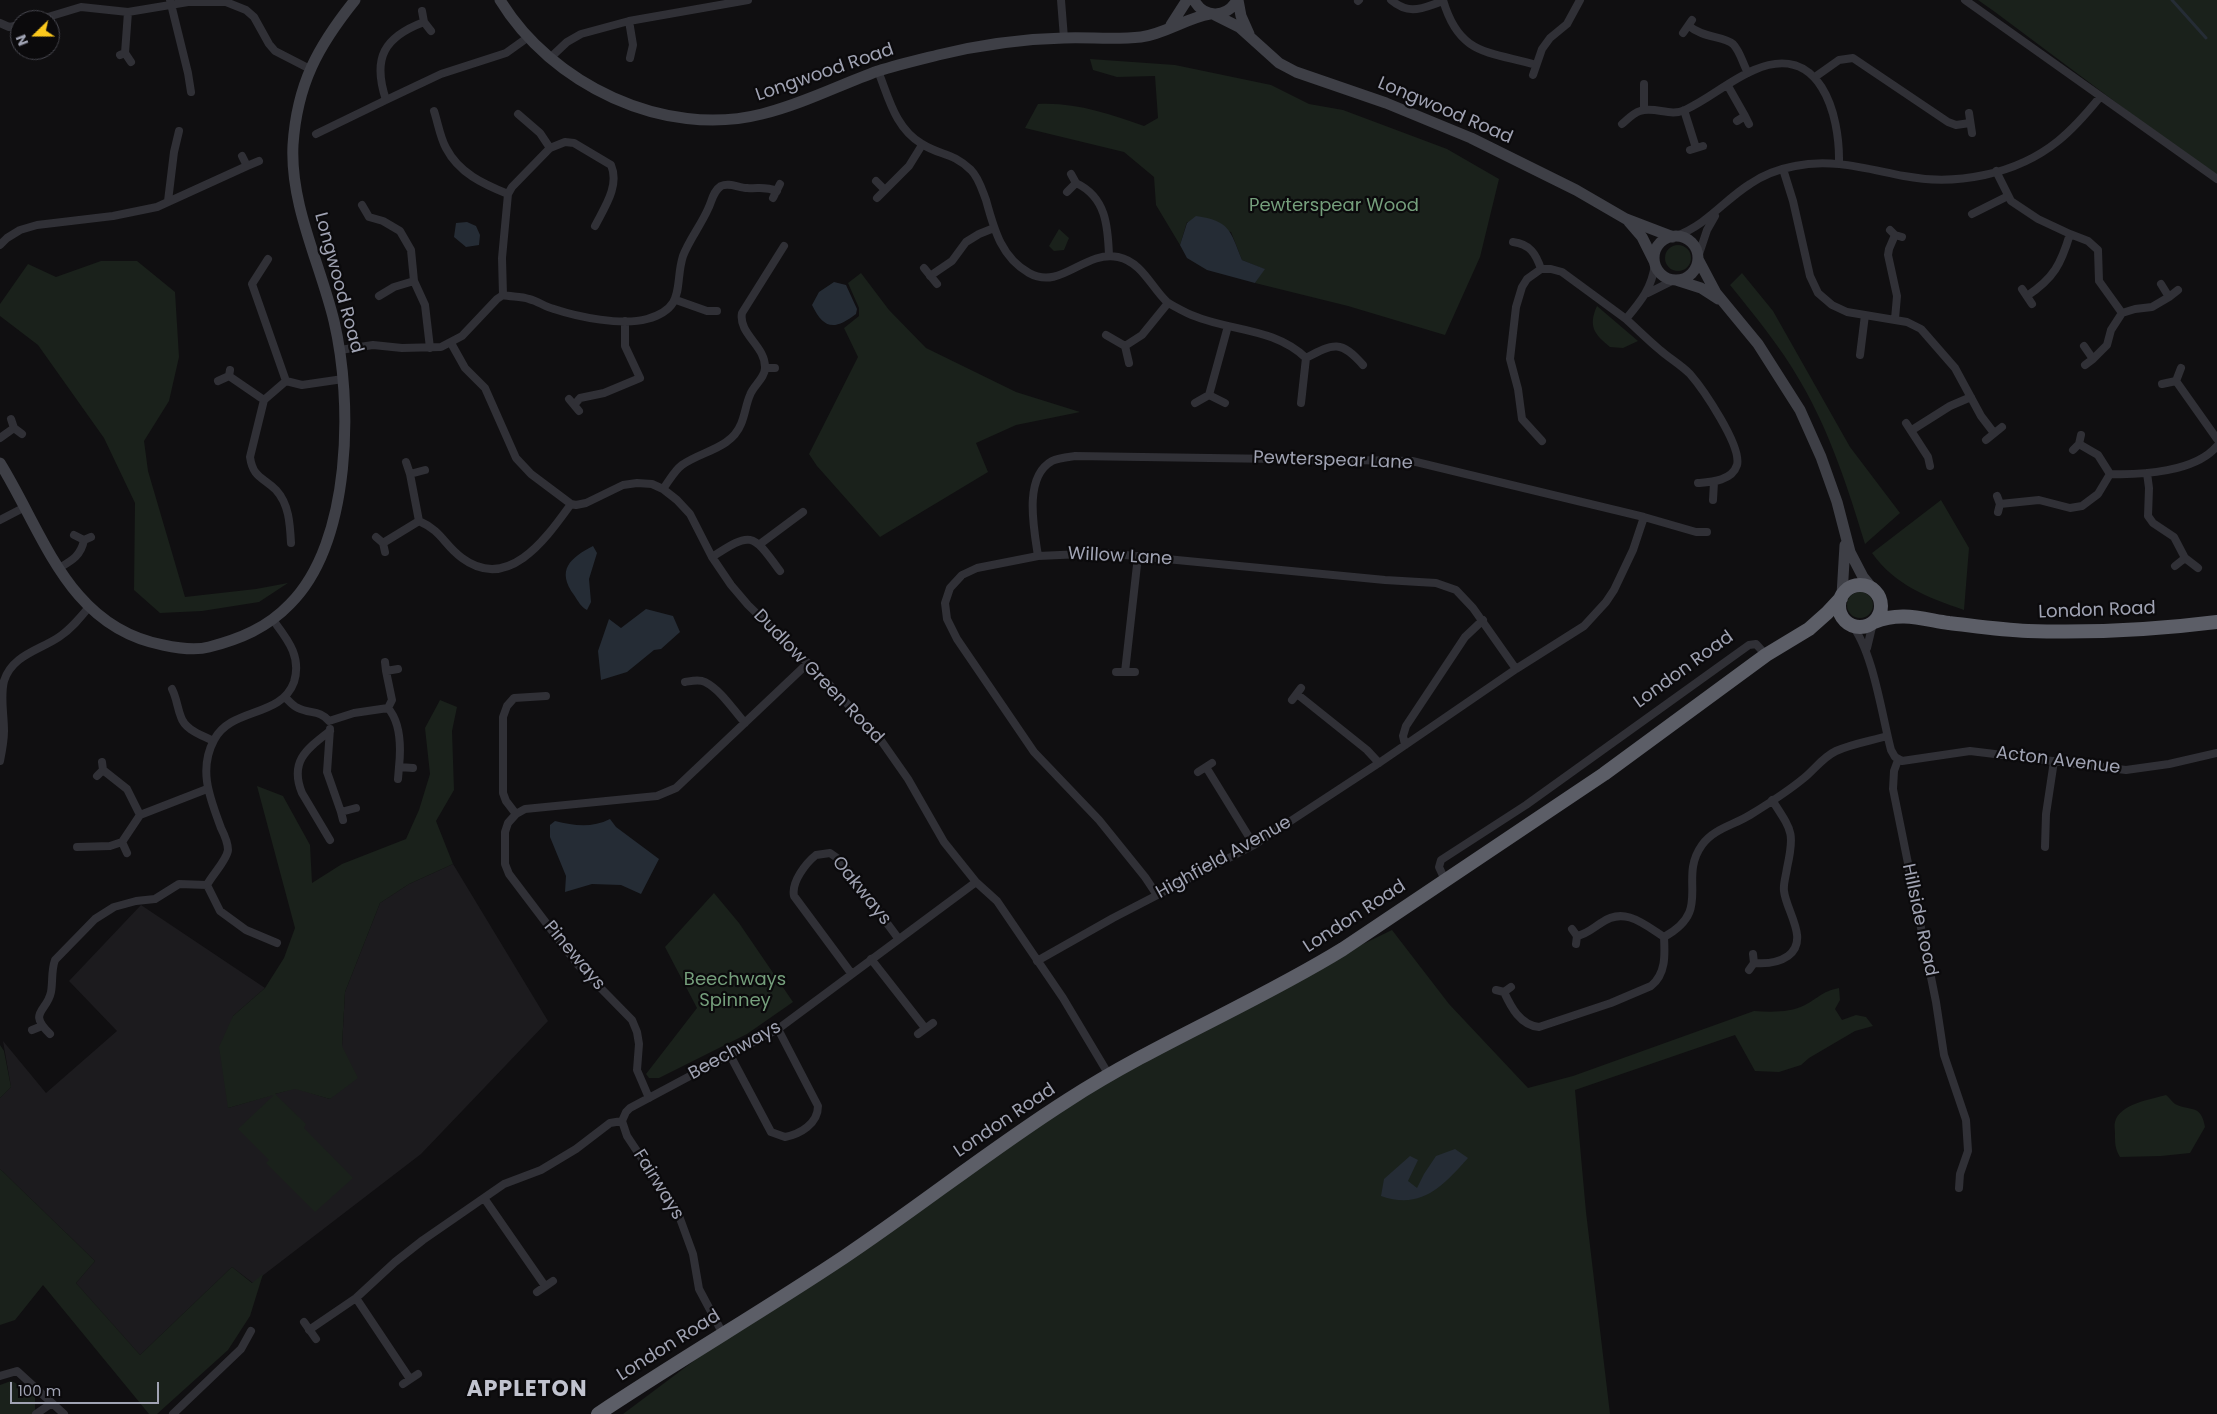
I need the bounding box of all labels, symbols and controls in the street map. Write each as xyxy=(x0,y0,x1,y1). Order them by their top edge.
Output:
north arrow xyxy=(10,10,60,60)
text: N xyxy=(11,32,33,49)
street label: Longwood Road xyxy=(753,39,897,107)
street label: Longwood Road xyxy=(1374,73,1516,149)
park label: Pewterspear Wood xyxy=(1249,195,1419,217)
street label: Longwood Road xyxy=(309,210,367,356)
street label: Pewterspear Lane xyxy=(1253,447,1413,475)
street label: Willow Lane xyxy=(1067,543,1173,571)
street label: London Road xyxy=(2038,598,2156,624)
street label: Dudlow Green Road xyxy=(748,605,888,749)
street label: London Road xyxy=(1630,627,1738,713)
street label: Acton Avenue xyxy=(1995,743,2121,779)
street label: Highfield Avenue xyxy=(1153,812,1295,904)
street label: Oakways xyxy=(827,852,895,930)
street label: Hillside Road xyxy=(1897,862,1941,978)
street label: London Road xyxy=(1300,876,1410,958)
street label: Pineways xyxy=(539,917,609,995)
park label: Beechways Spinney xyxy=(684,969,786,1012)
street label: Beechways xyxy=(685,1017,785,1085)
street label: London Road xyxy=(950,1079,1060,1163)
street label: Fairways xyxy=(628,1146,688,1224)
street label: London Road xyxy=(613,1306,725,1386)
scale bar xyxy=(12,1372,161,1404)
district label: APPLETON xyxy=(466,1377,588,1403)
text: 100 m xyxy=(18,1380,61,1401)

